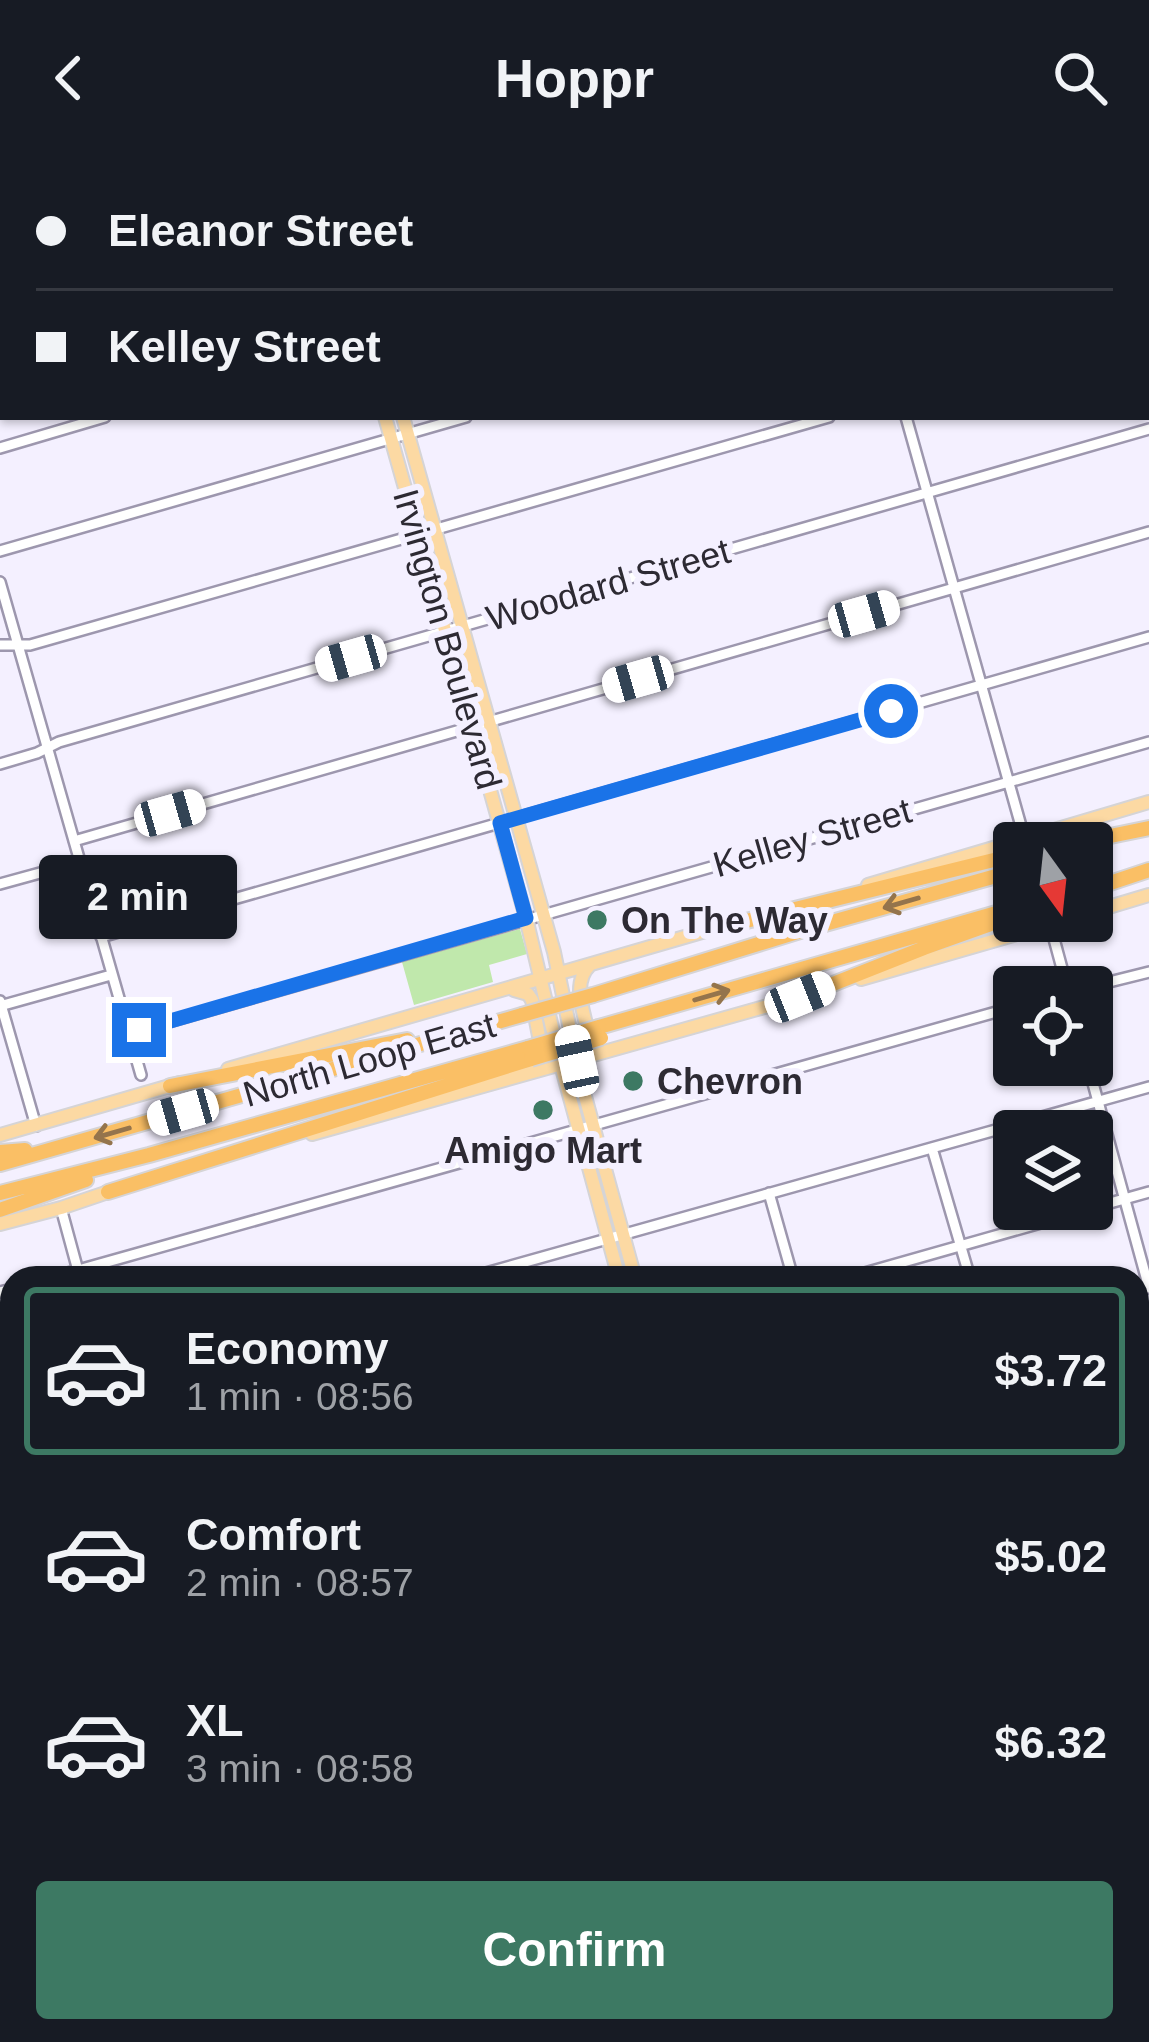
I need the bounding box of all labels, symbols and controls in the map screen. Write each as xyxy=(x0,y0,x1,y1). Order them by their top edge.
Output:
icon: back xyxy=(36,45,102,111)
icon: search xyxy=(1047,45,1113,111)
text: Hoppr xyxy=(495,48,654,108)
text: Eleanor Street xyxy=(108,205,413,256)
text: Kelley Street xyxy=(108,321,381,372)
street label: Irvington Boulevard xyxy=(385,484,510,794)
street label: Woodard Street xyxy=(482,530,735,639)
car xyxy=(824,587,904,641)
car xyxy=(311,631,391,685)
car xyxy=(598,652,678,706)
route start xyxy=(864,684,918,738)
car xyxy=(130,786,210,840)
street label: Kelley Street xyxy=(708,790,916,885)
north arrow xyxy=(993,822,1113,942)
map controls xyxy=(993,822,1113,1230)
callout: 2 min xyxy=(40,856,238,940)
text: 2 min xyxy=(87,875,189,918)
one-way arrow xyxy=(883,893,921,915)
place label: On The Way xyxy=(621,900,828,941)
marker: On The Way xyxy=(584,907,610,933)
button: locate xyxy=(993,966,1113,1086)
car xyxy=(760,967,840,1027)
one-way arrow xyxy=(692,982,730,1004)
route end xyxy=(112,1003,166,1057)
street label: North Loop East xyxy=(238,1004,500,1115)
car xyxy=(552,1022,602,1100)
place label: Chevron xyxy=(657,1061,803,1102)
marker: Chevron xyxy=(620,1068,646,1094)
car xyxy=(143,1085,223,1139)
marker: Amigo Mart xyxy=(530,1097,556,1123)
button: layers xyxy=(993,1110,1113,1230)
one-way arrow xyxy=(94,1123,132,1145)
place label: Amigo Mart xyxy=(444,1130,642,1171)
icon: car xyxy=(42,1317,150,1425)
text: Economy xyxy=(186,1323,389,1374)
text: $3.72 xyxy=(994,1345,1107,1396)
text: 1 min · 08:56 xyxy=(186,1375,414,1418)
icon: car xyxy=(42,1503,150,1611)
text: Comfort xyxy=(186,1509,361,1560)
text: $5.02 xyxy=(994,1531,1107,1582)
text: 2 min · 08:57 xyxy=(186,1561,414,1604)
icon: car xyxy=(42,1689,150,1797)
text: XL xyxy=(186,1695,244,1746)
text: $6.32 xyxy=(994,1717,1107,1768)
text: 3 min · 08:58 xyxy=(186,1747,414,1790)
button: Confirm xyxy=(36,1881,1113,2019)

